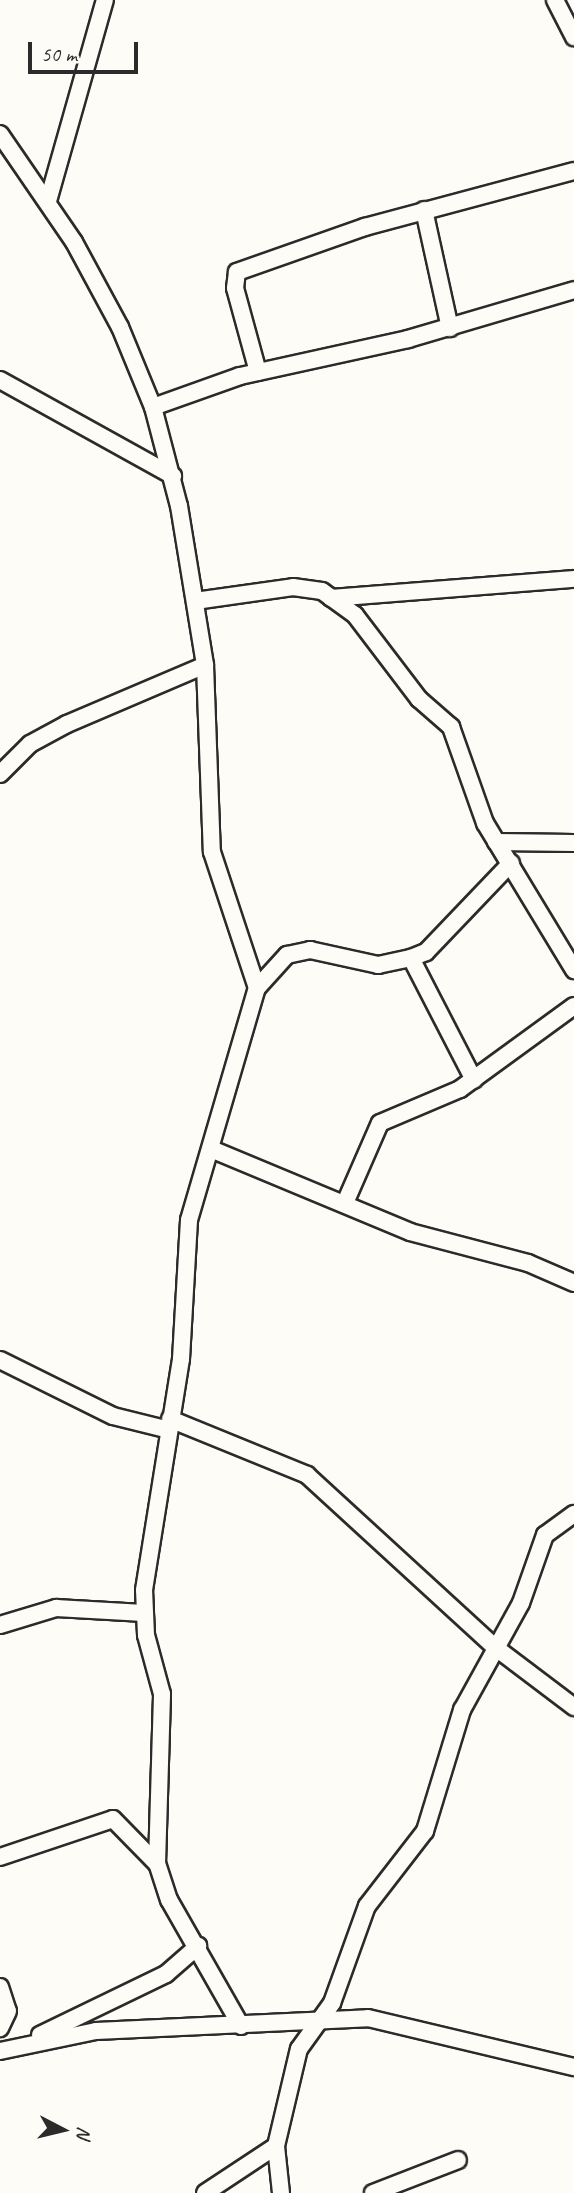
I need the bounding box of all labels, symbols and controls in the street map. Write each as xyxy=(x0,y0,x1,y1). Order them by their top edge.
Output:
scale bar xyxy=(32,28,142,72)
text: 50 m xyxy=(41,41,77,67)
north arrow xyxy=(28,2095,98,2165)
text: N xyxy=(71,2125,96,2140)

